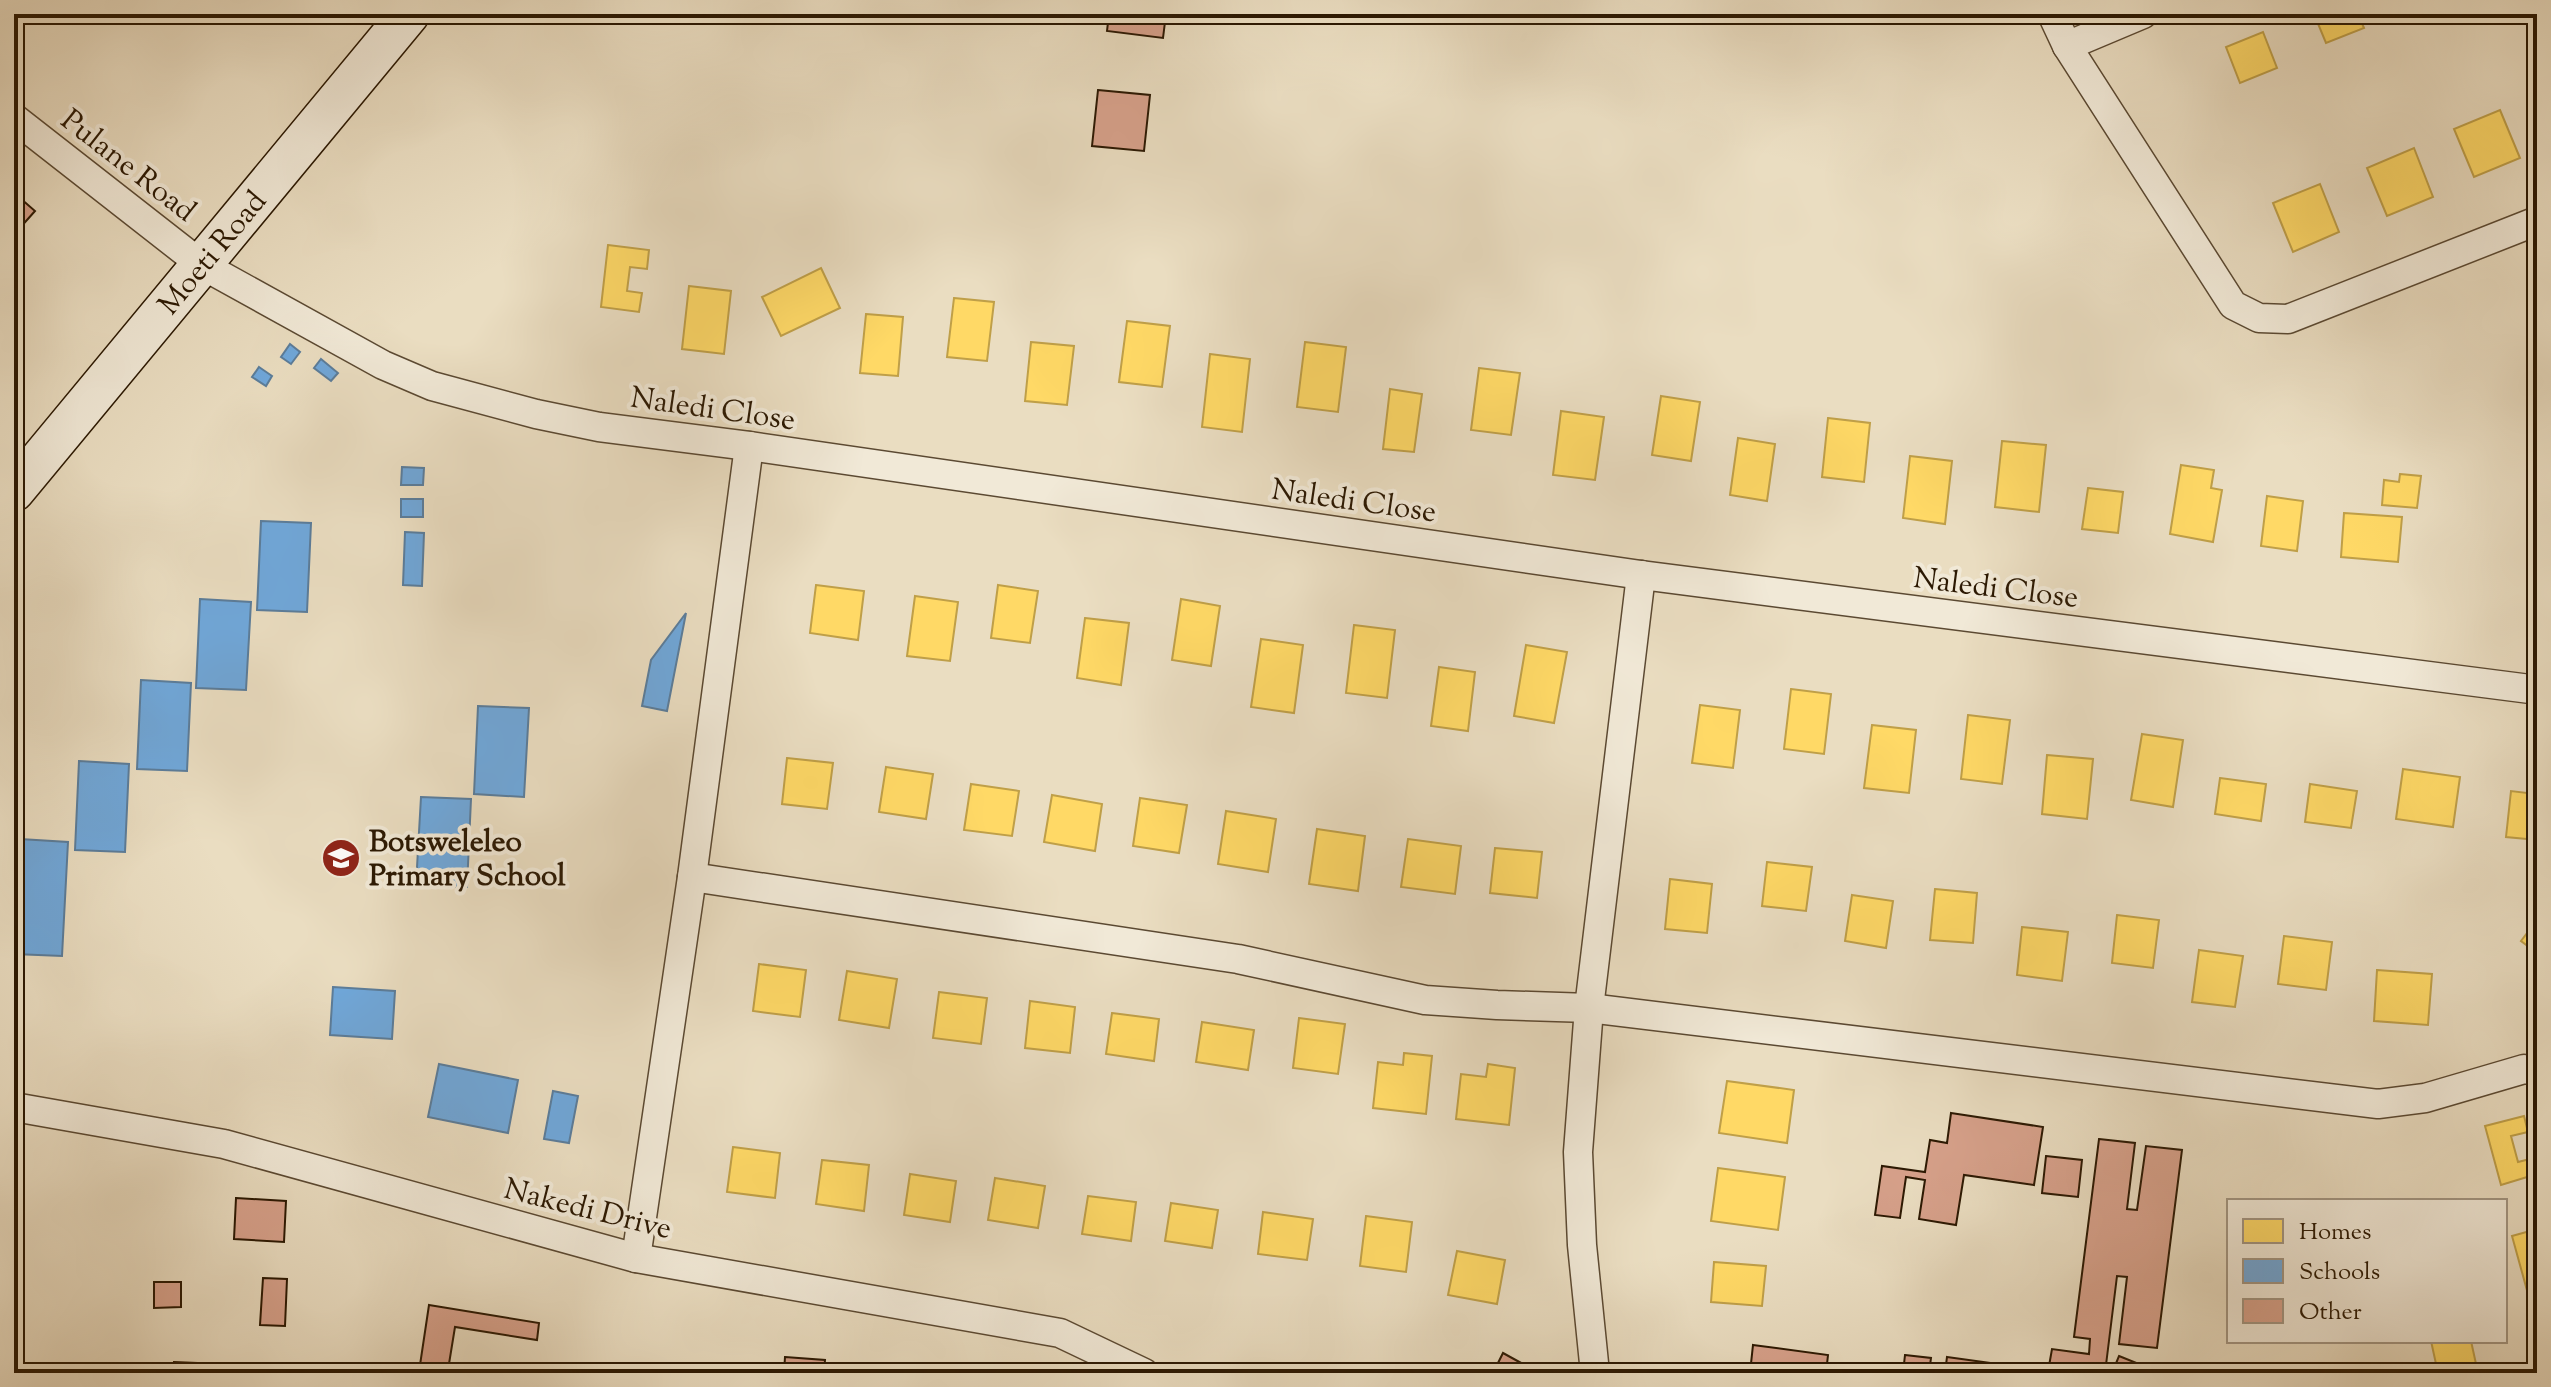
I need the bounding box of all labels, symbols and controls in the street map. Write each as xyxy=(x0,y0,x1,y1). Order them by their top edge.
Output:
street label: Pulane Road xyxy=(51,100,204,234)
street label: Moeti Road xyxy=(149,182,278,325)
street label: Naledi Close xyxy=(627,378,798,443)
street label: Naledi Close xyxy=(1268,470,1439,535)
street label: Naledi Close xyxy=(1911,558,2081,621)
place label: Botsweleleo Primary School xyxy=(369,822,566,899)
school or university icon: Botsweleleo Primary School xyxy=(320,837,362,879)
street label: Nakedi Drive xyxy=(499,1169,676,1252)
legend xyxy=(2227,1199,2507,1343)
text: Homes xyxy=(2299,1216,2371,1250)
text: Schools xyxy=(2299,1256,2380,1290)
text: Other xyxy=(2299,1296,2362,1330)

